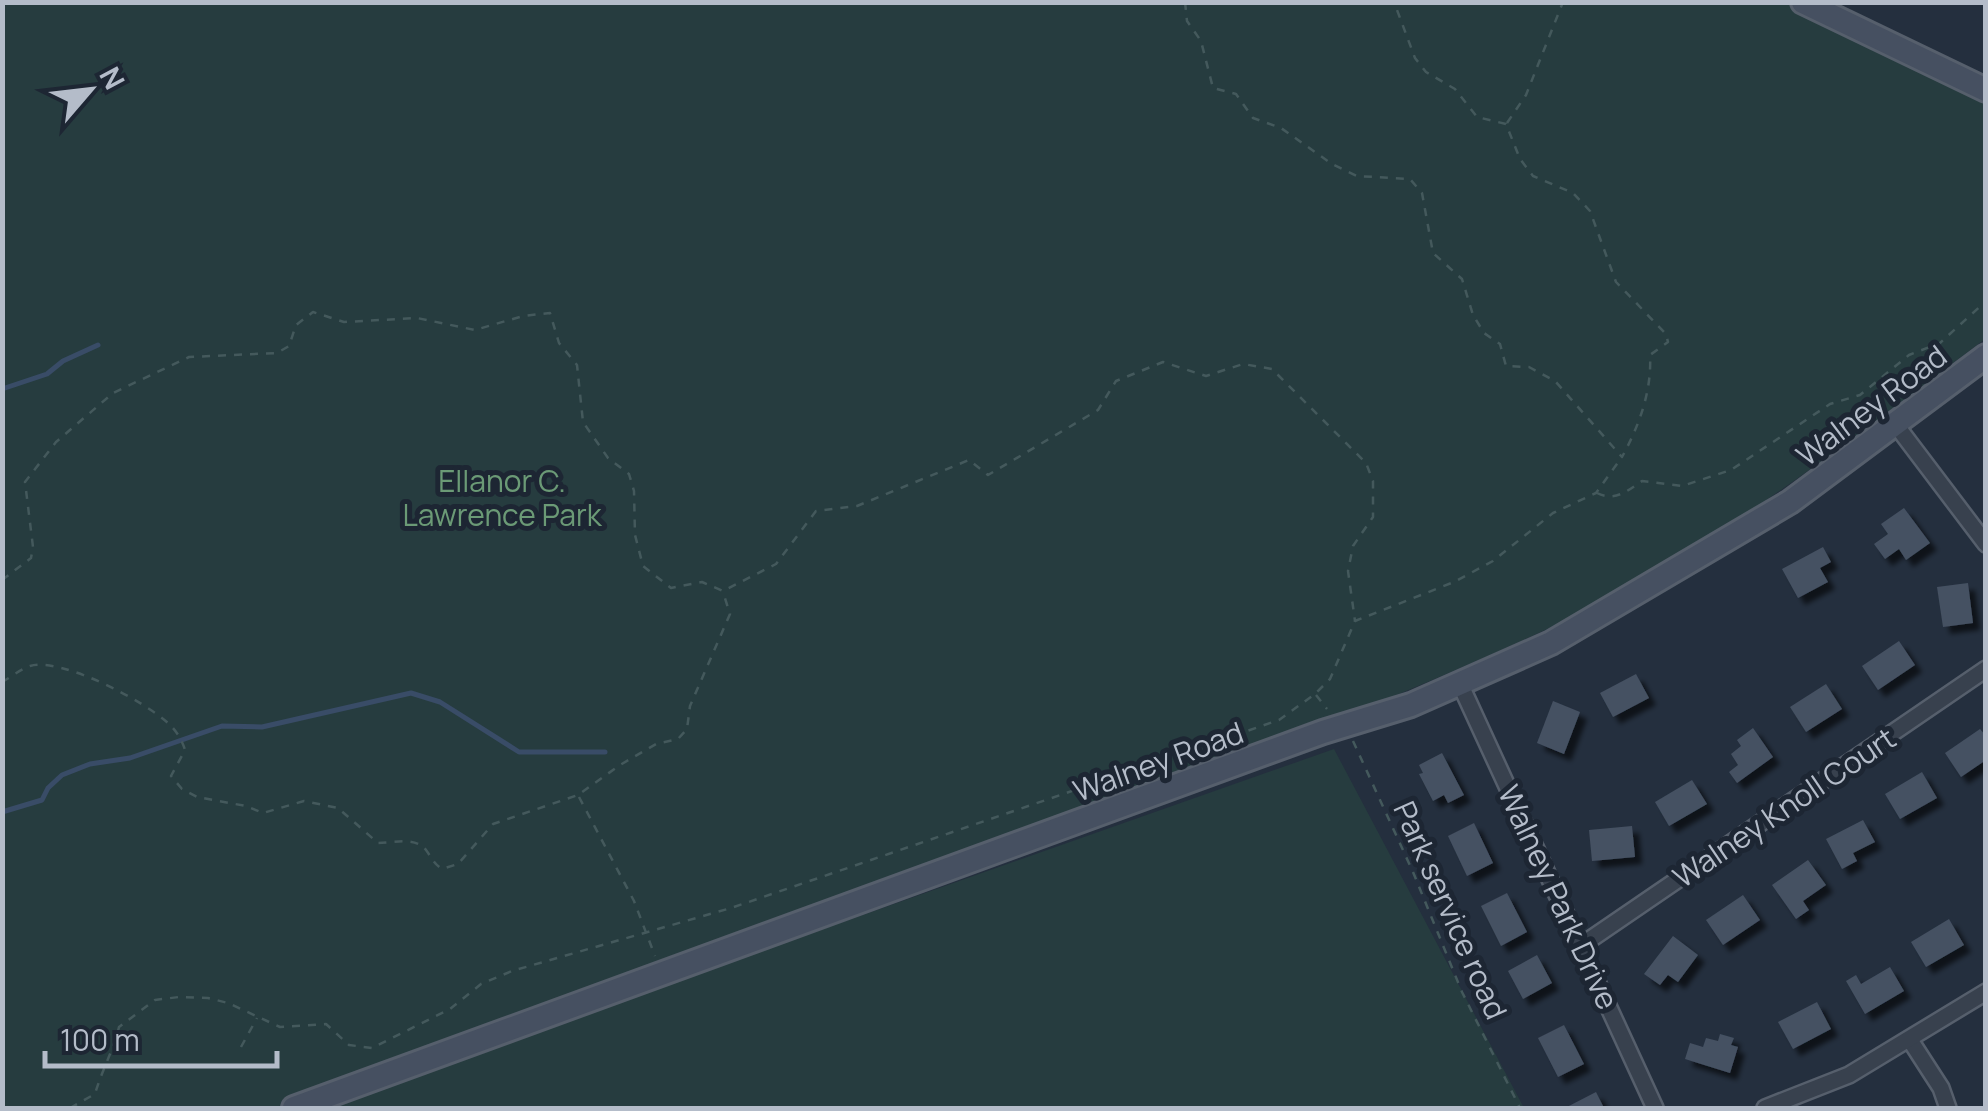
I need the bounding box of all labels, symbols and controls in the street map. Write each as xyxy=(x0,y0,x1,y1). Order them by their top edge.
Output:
north arrow xyxy=(40,40,140,140)
text: N xyxy=(91,60,134,96)
street label: Walney Road xyxy=(1787,335,1955,475)
park label: Ellanor C. Lawrence Park xyxy=(402,460,603,535)
street label: Walney Road xyxy=(1067,711,1249,811)
street label: Walney Knoll Court xyxy=(1665,717,1903,897)
street label: Walney Park Drive xyxy=(1489,778,1629,1016)
street label: Park service road xyxy=(1385,795,1517,1025)
scale bar xyxy=(45,1006,278,1068)
text: 100 m xyxy=(60,1019,140,1060)

